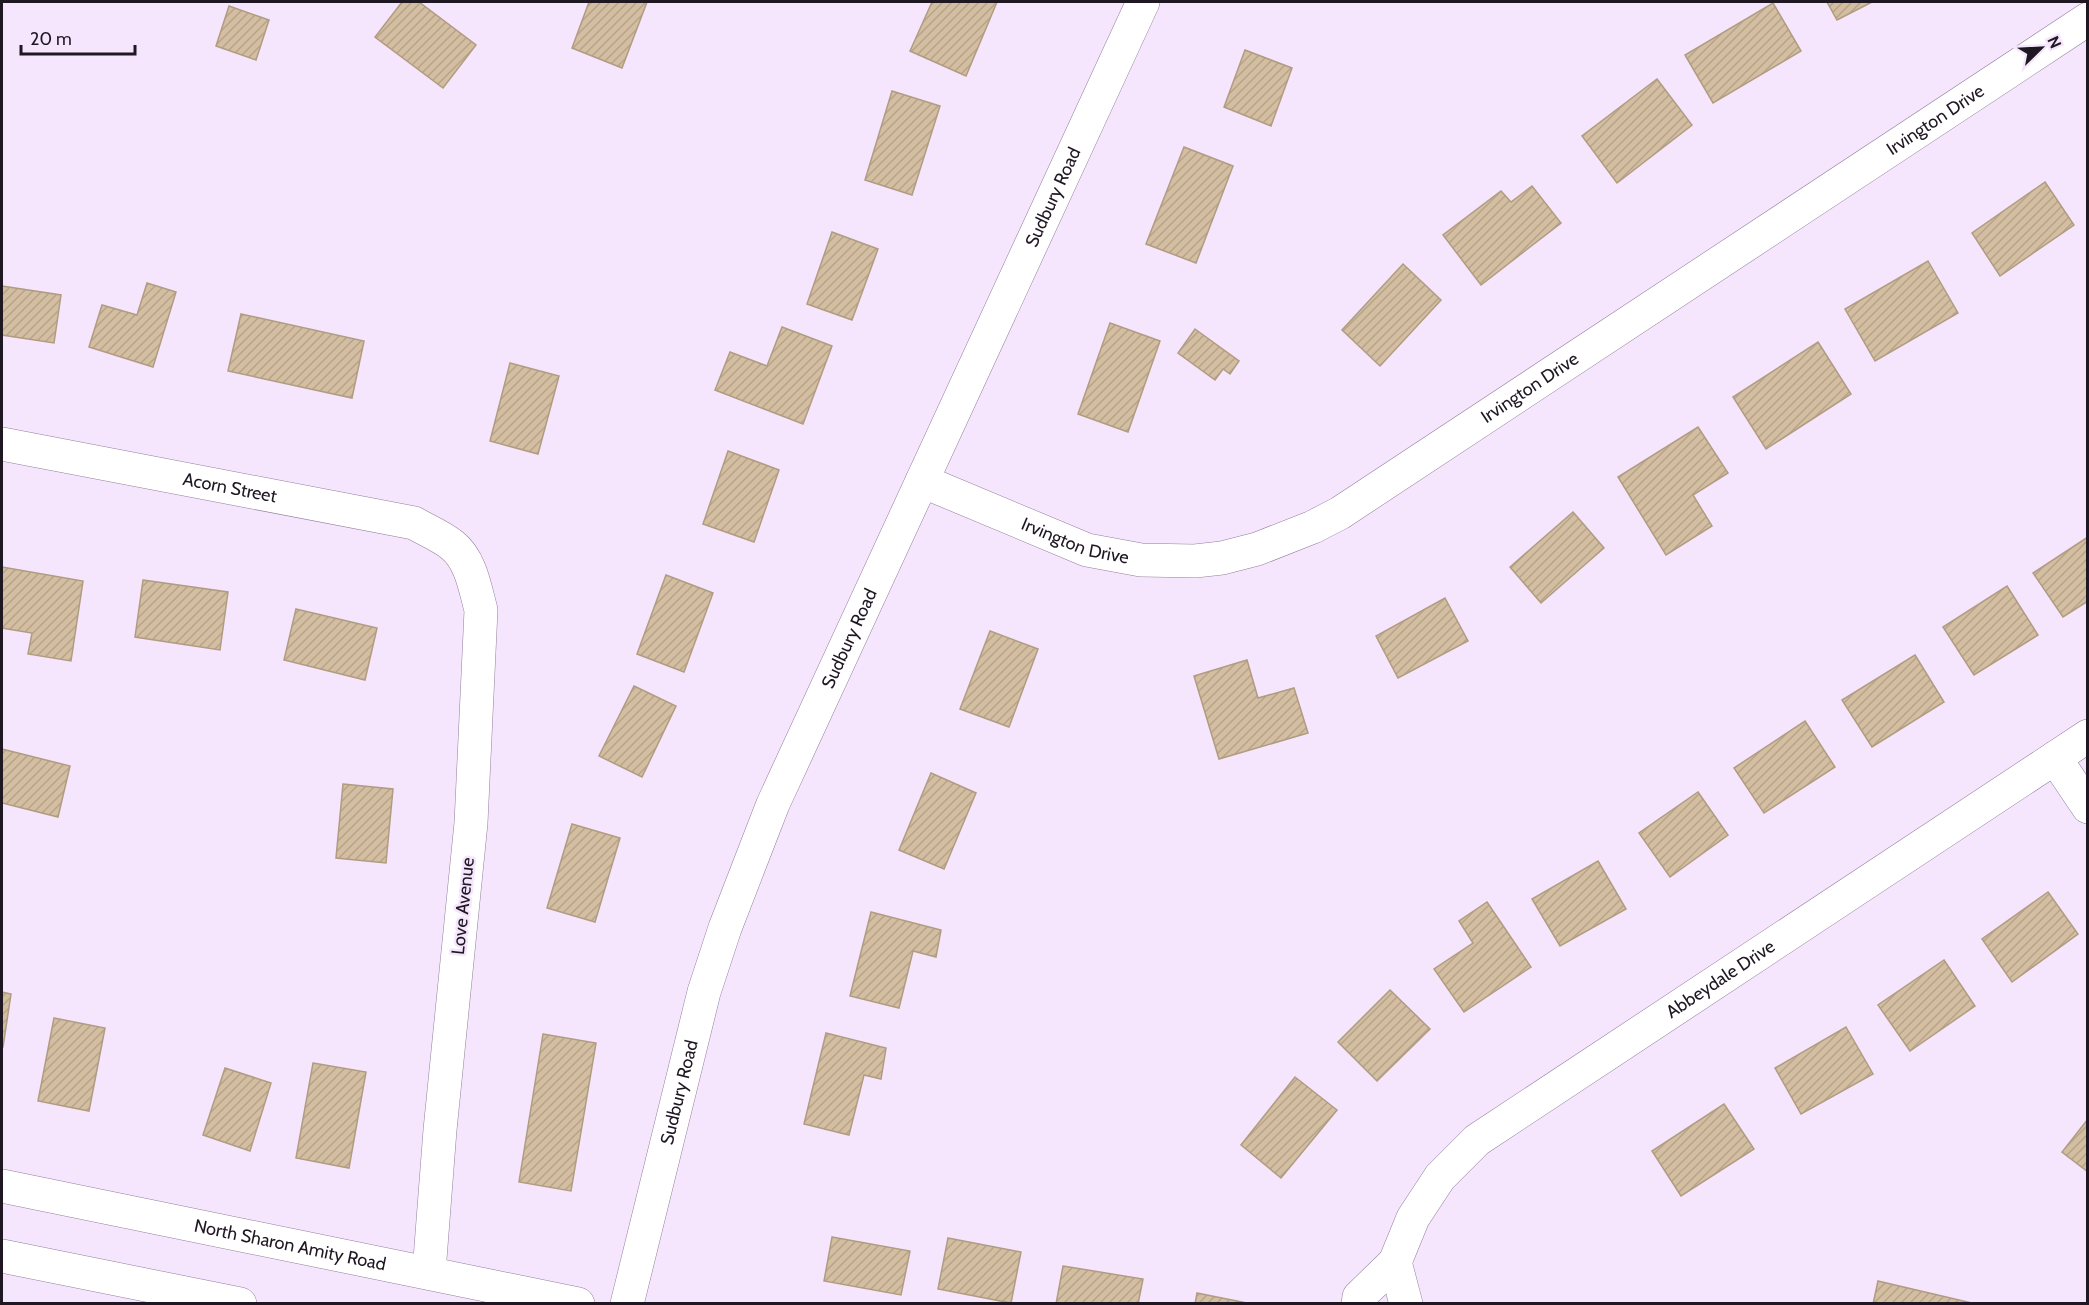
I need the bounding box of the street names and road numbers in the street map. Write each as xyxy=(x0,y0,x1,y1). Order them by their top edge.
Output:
street label: Irvington Drive xyxy=(1882,80,1988,160)
street label: Sudbury Road xyxy=(1021,144,1085,250)
street label: Irvington Drive xyxy=(1477,348,1583,428)
street label: Acorn Street xyxy=(181,468,279,507)
street label: Irvington Drive xyxy=(1018,513,1131,569)
street label: Sudbury Road xyxy=(817,585,882,692)
street label: Love Avenue xyxy=(447,856,479,956)
street label: Abbeydale Drive xyxy=(1662,935,1779,1023)
street label: Sudbury Road xyxy=(656,1038,703,1147)
street label: North Sharon Amity Road xyxy=(192,1215,388,1275)

